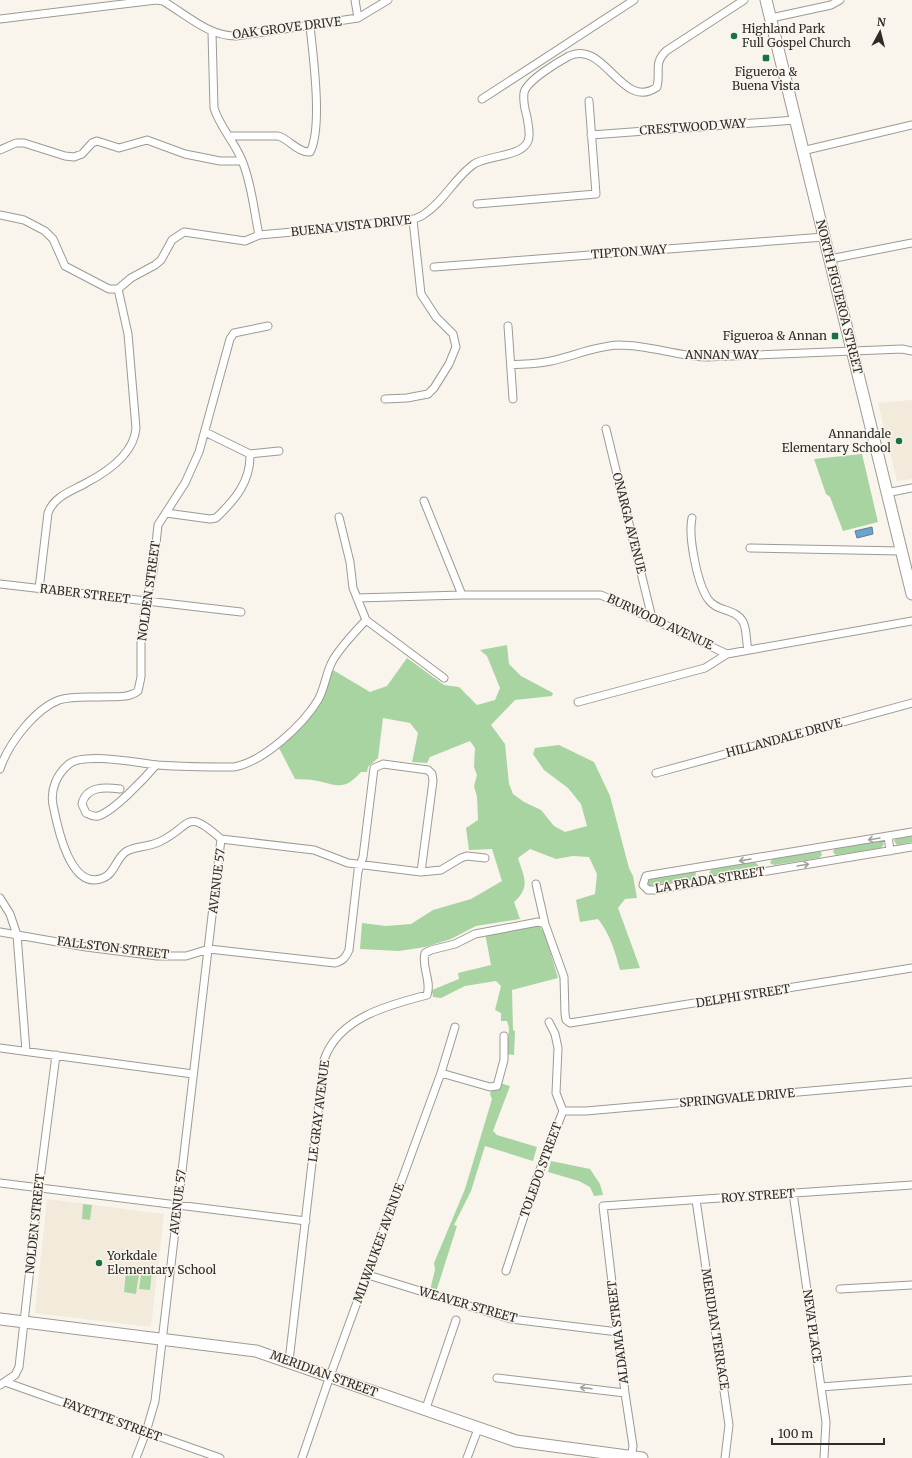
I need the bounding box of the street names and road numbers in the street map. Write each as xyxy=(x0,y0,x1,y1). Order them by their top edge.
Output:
street label: OAK GROVE DRIVE xyxy=(231,13,343,42)
street label: CRESTWOOD WAY xyxy=(639,115,747,138)
street label: BUENA VISTA DRIVE xyxy=(290,212,412,239)
street label: NORTH FIGUEROA STREET xyxy=(813,218,866,376)
street label: TIPTON WAY xyxy=(590,241,668,262)
street label: ANNAN WAY xyxy=(684,347,759,362)
street label: ONARGA AVENUE xyxy=(610,471,649,575)
street label: NOLDEN STREET xyxy=(134,539,163,642)
street label: RABER STREET xyxy=(39,581,132,607)
street label: BURWOOD AVENUE xyxy=(605,590,716,653)
street label: HILLANDALE DRIVE xyxy=(724,715,844,760)
street label: AVENUE 57 xyxy=(205,847,228,915)
street label: LA PRADA STREET xyxy=(654,863,767,896)
street label: FALLSTON STREET xyxy=(56,933,171,962)
street label: DELPHI STREET xyxy=(695,981,792,1010)
street label: LE GRAY AVENUE xyxy=(305,1059,332,1163)
street label: SPRINGVALE DRIVE xyxy=(679,1085,796,1110)
street label: TOLEDO STREET xyxy=(516,1120,565,1219)
street label: AVENUE 57 xyxy=(166,1168,189,1236)
street label: NOLDEN STREET xyxy=(22,1172,47,1275)
street label: MILWAUKEE AVENUE xyxy=(350,1180,407,1305)
street label: ROY STREET xyxy=(720,1185,796,1206)
street label: MERIDIAN TERRACE xyxy=(698,1267,733,1391)
street label: ALDAMA STREET xyxy=(604,1279,631,1386)
street label: WEAVER STREET xyxy=(416,1283,520,1326)
street label: NEVA PLACE xyxy=(800,1288,825,1364)
street label: MERIDIAN STREET xyxy=(268,1347,381,1400)
street label: FAYETTE STREET xyxy=(61,1395,164,1445)

